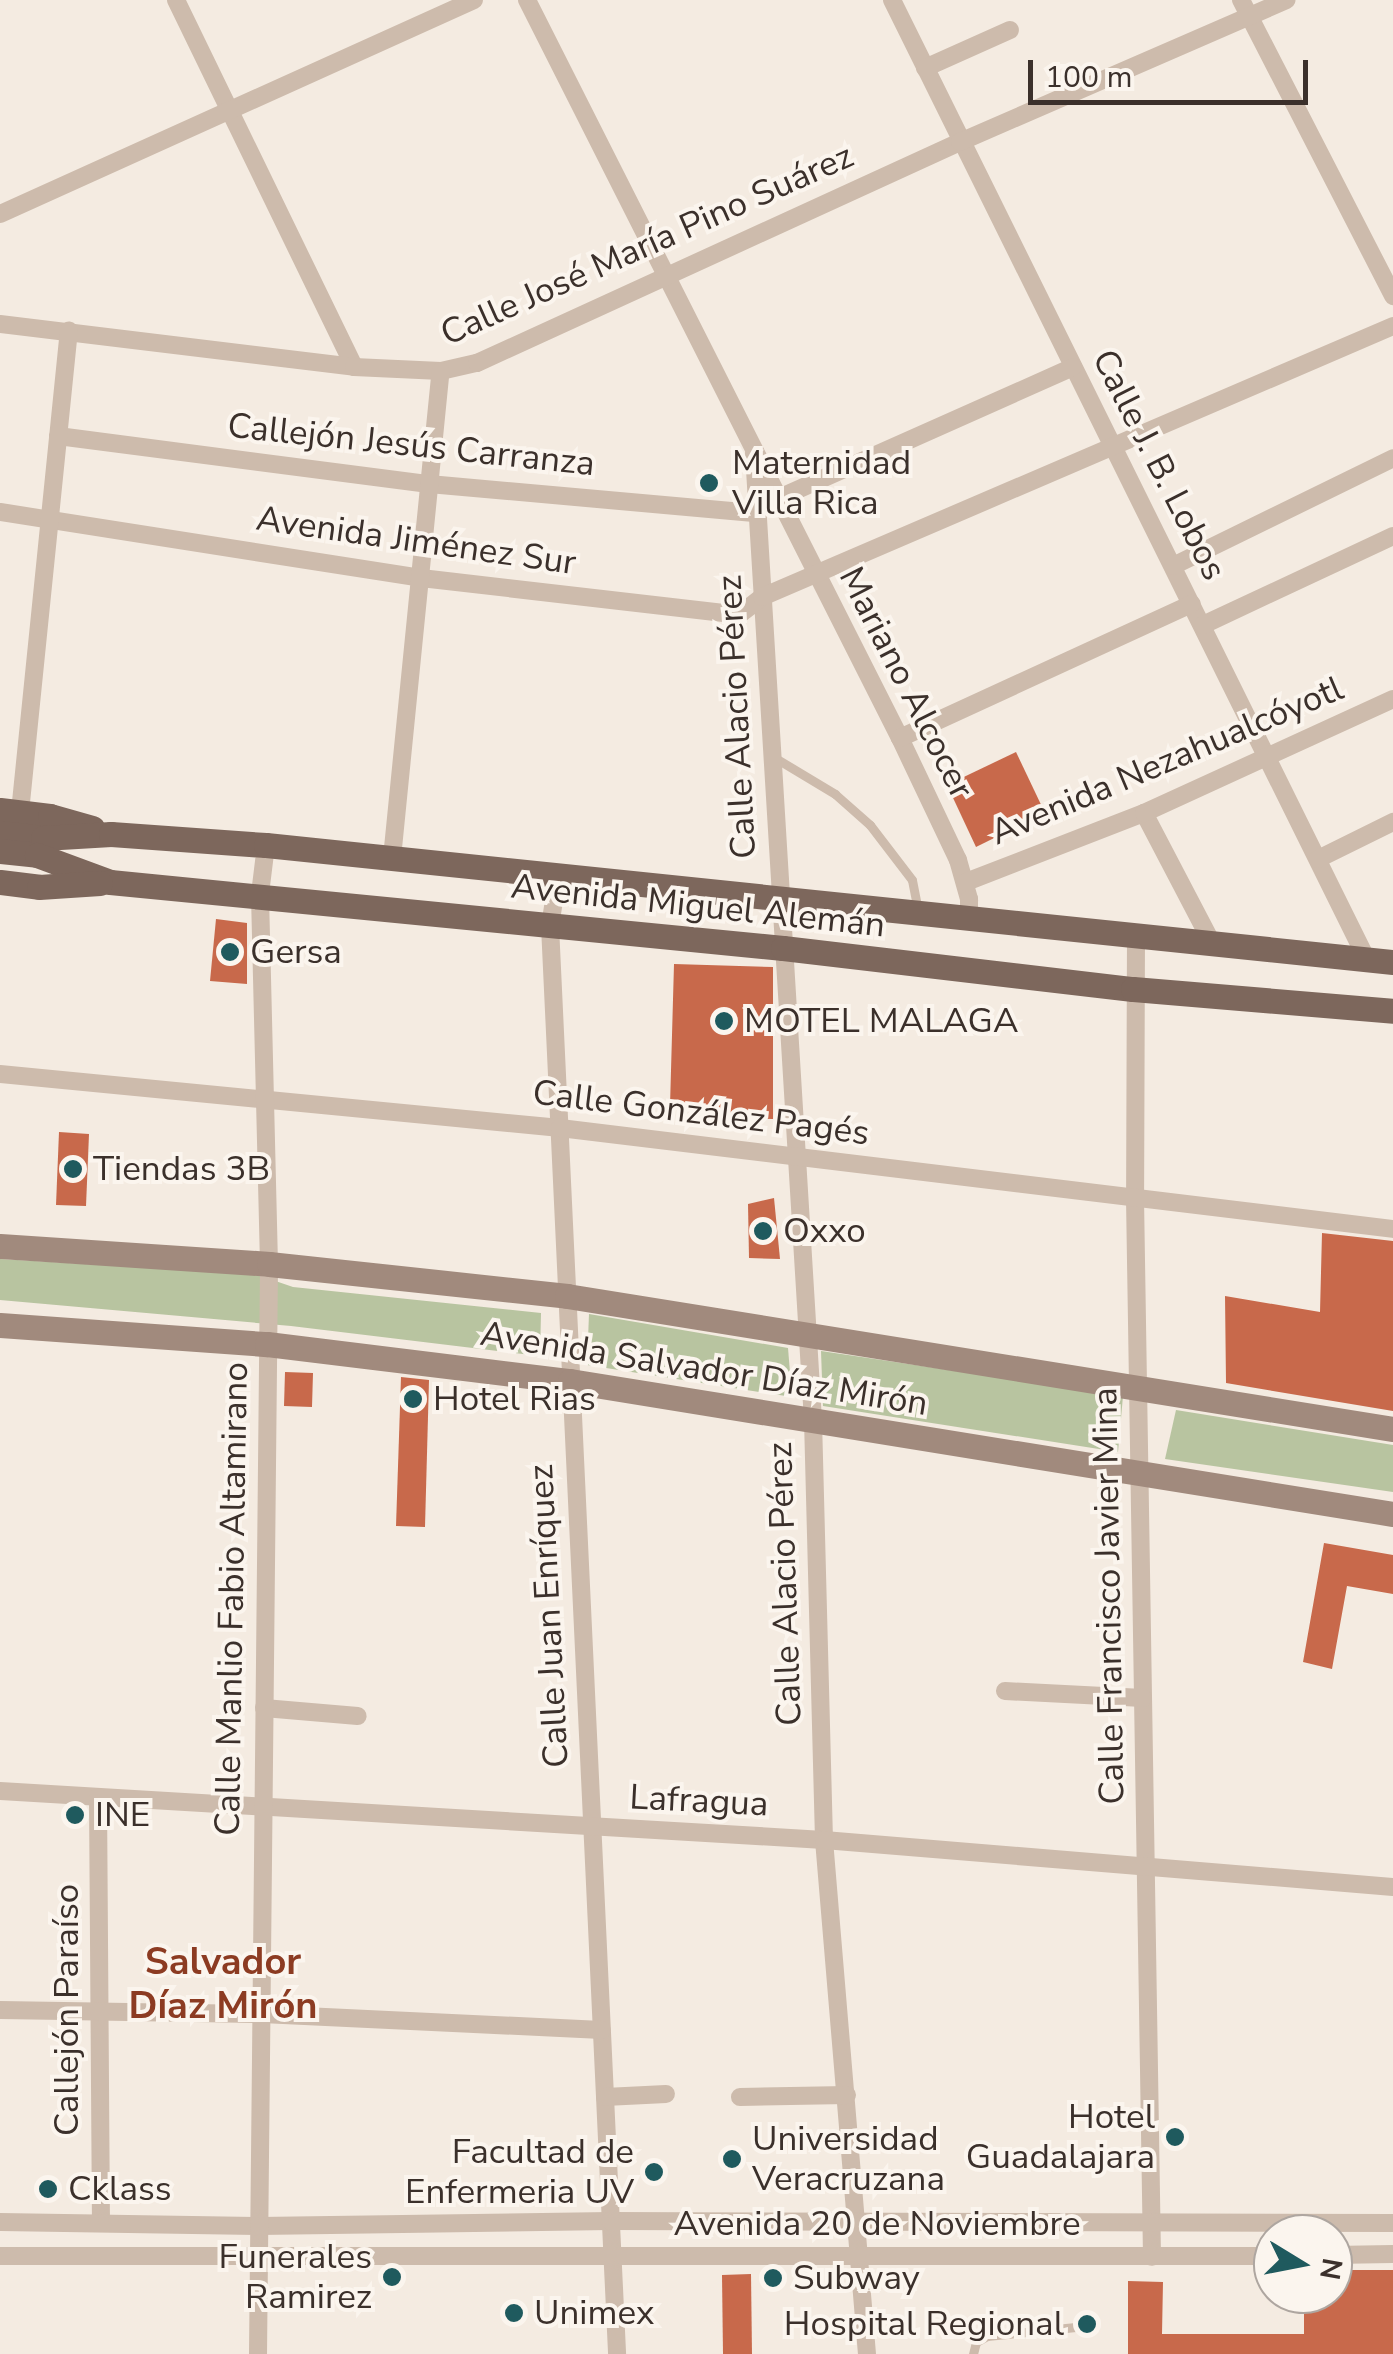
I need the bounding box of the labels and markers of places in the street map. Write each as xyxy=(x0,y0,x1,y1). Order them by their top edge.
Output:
place label: Maternidad Villa Rica xyxy=(732,442,911,524)
marker: Maternidad Villa Rica xyxy=(696,470,722,496)
place label: Gersa xyxy=(250,931,342,973)
marker: Gersa xyxy=(219,941,241,963)
place label: MOTEL MALAGA xyxy=(744,1000,1018,1042)
marker: MOTEL MALAGA xyxy=(713,1010,735,1032)
place label: Tiendas 3B xyxy=(93,1148,270,1190)
marker: Tiendas 3B xyxy=(62,1158,84,1180)
place label: Oxxo xyxy=(783,1210,866,1252)
marker: Oxxo xyxy=(752,1220,774,1242)
place label: Hotel Rias xyxy=(433,1378,596,1420)
marker: Hotel Rias xyxy=(402,1388,424,1410)
place label: INE xyxy=(95,1794,150,1836)
marker: INE xyxy=(64,1804,86,1826)
place label: Hotel Guadalajara xyxy=(966,2096,1155,2178)
place label: Universidad Veracruzana xyxy=(752,2118,945,2200)
marker: Hotel Guadalajara xyxy=(1164,2126,1186,2148)
place label: Facultad de Enfermeria UV xyxy=(405,2131,634,2213)
marker: Universidad Veracruzana xyxy=(721,2148,743,2170)
marker: Facultad de Enfermeria UV xyxy=(643,2161,665,2183)
place label: Cklass xyxy=(68,2168,172,2210)
marker: Cklass xyxy=(37,2178,59,2200)
place label: Funerales Ramirez xyxy=(219,2236,372,2318)
place label: Subway xyxy=(793,2257,920,2299)
marker: Funerales Ramirez xyxy=(381,2266,403,2288)
marker: Subway xyxy=(762,2267,784,2289)
place label: Unimex xyxy=(534,2292,654,2334)
marker: Unimex xyxy=(503,2302,525,2324)
place label: Hospital Regional xyxy=(784,2303,1064,2345)
marker: Hospital Regional xyxy=(1074,2311,1100,2337)

